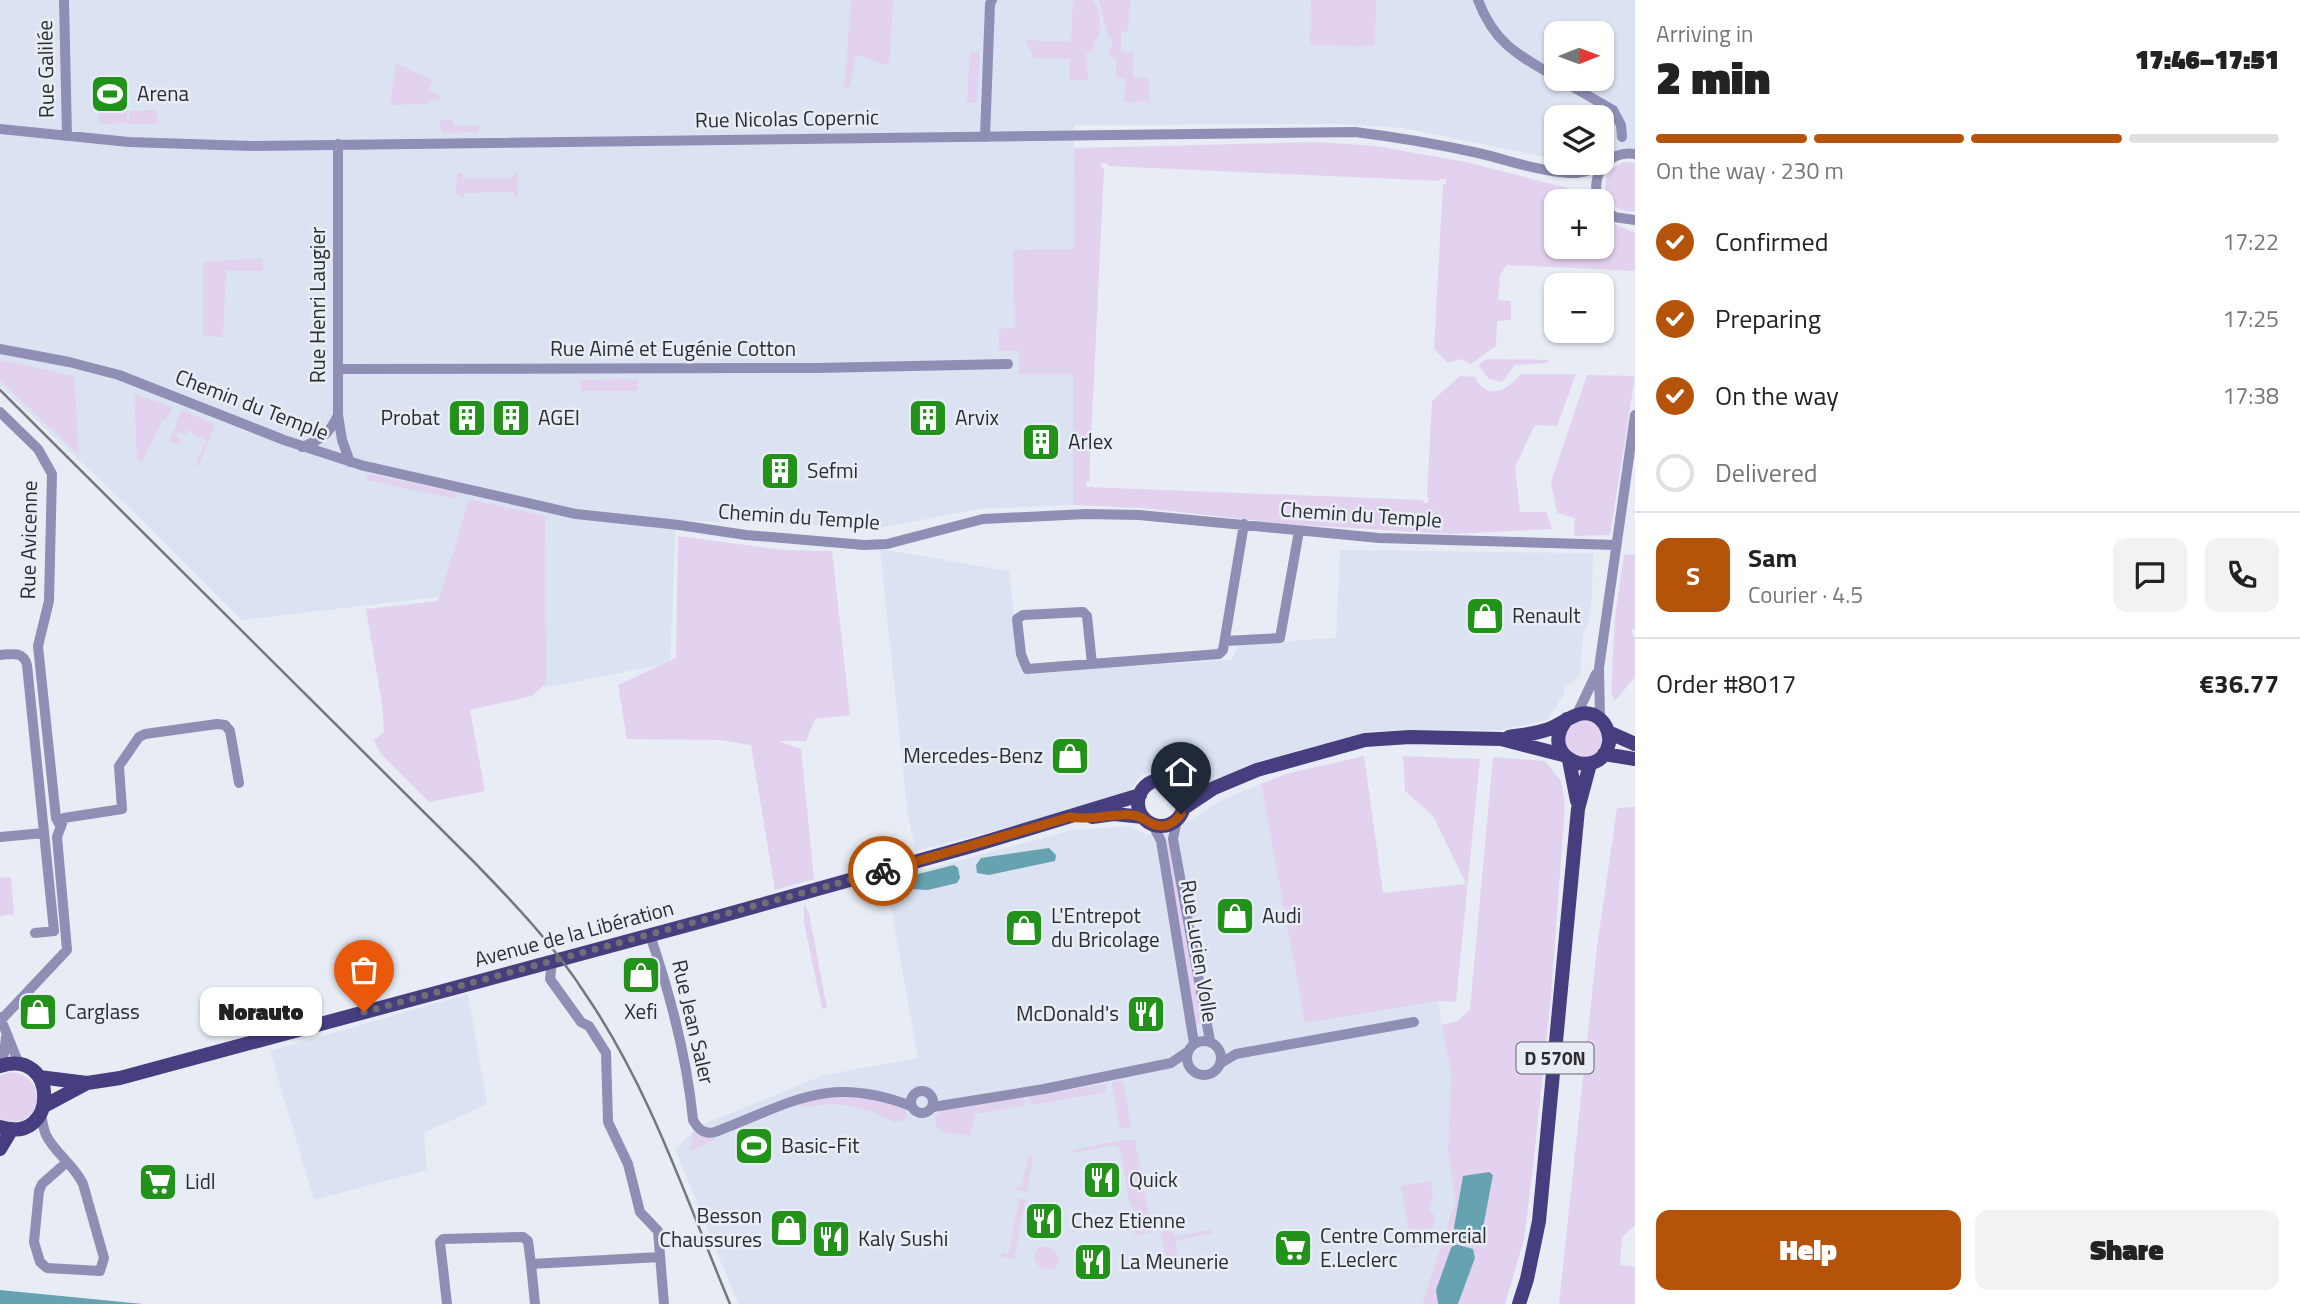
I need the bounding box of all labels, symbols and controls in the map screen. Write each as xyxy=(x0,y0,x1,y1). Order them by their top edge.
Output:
text: Arriving in xyxy=(1656,16,1753,51)
street label: Rue Galilée xyxy=(28,20,62,118)
north arrow xyxy=(1544,21,1614,91)
map controls xyxy=(1544,21,1614,343)
text: 17:46–17:51 xyxy=(2135,40,2279,79)
text: 2 min xyxy=(1656,42,1770,112)
sports icon: Arena xyxy=(89,73,131,115)
place label: Arena xyxy=(137,77,189,109)
street label: Rue Nicolas Copernic xyxy=(695,100,879,136)
button: layers xyxy=(1544,105,1614,175)
text: On the way · 230 m xyxy=(1656,153,1844,188)
button: + xyxy=(1544,189,1614,259)
text: Confirmed xyxy=(1715,222,1829,261)
icon: check xyxy=(1656,223,1694,261)
text: 17:22 xyxy=(2222,224,2279,259)
street label: Rue Henri Laugier xyxy=(301,227,333,383)
button: − xyxy=(1544,273,1614,343)
text: Preparing xyxy=(1715,299,1821,338)
icon: check xyxy=(1656,300,1694,338)
text: 17:25 xyxy=(2222,301,2279,336)
street label: Rue Aimé et Eugénie Cotton xyxy=(550,332,796,364)
street label: Chemin du Temple xyxy=(171,360,334,448)
text: On the way xyxy=(1715,376,1839,415)
icon: check xyxy=(1656,377,1694,415)
text: 17:38 xyxy=(2222,378,2279,413)
building icon: Probat xyxy=(446,397,488,439)
building icon: AGEI xyxy=(490,397,532,439)
building icon: Arvix xyxy=(907,397,949,439)
place label: Probat xyxy=(380,401,441,433)
place label: AGEI xyxy=(538,401,580,433)
place label: Arvix xyxy=(955,401,999,433)
building icon: Arlex xyxy=(1020,421,1062,463)
place label: Arlex xyxy=(1068,425,1113,457)
building icon: Sefmi xyxy=(759,450,801,492)
text: Delivered xyxy=(1715,453,1818,492)
place label: Sefmi xyxy=(807,454,858,486)
street label: Rue Avicenne xyxy=(11,480,45,600)
street label: Chemin du Temple xyxy=(1279,492,1443,536)
street label: Chemin du Temple xyxy=(717,494,881,538)
text: Sam xyxy=(1748,538,1797,577)
button: chat xyxy=(2113,538,2187,612)
button: phone xyxy=(2205,538,2279,612)
text: S xyxy=(1686,556,1700,595)
text: Courier · 4.5 xyxy=(1748,577,1863,612)
shop icon: Renault xyxy=(1464,595,1506,637)
place label: Renault xyxy=(1512,599,1581,631)
text: Order #8017 xyxy=(1656,664,1796,703)
text: €36.77 xyxy=(2200,664,2279,703)
shop icon: Mercedes-Benz xyxy=(1049,735,1091,777)
place label: Mercedes-Benz xyxy=(903,739,1043,771)
pin xyxy=(1151,742,1211,814)
icon: home xyxy=(1162,753,1200,791)
courier xyxy=(848,836,918,906)
icon: bike xyxy=(864,852,902,890)
street label: Rue Lucien Volle xyxy=(1173,877,1227,1024)
street label: Avenue de la Libération xyxy=(471,891,677,975)
shop icon: Audi xyxy=(1214,895,1256,937)
place label: L'Entrepot du Bricolage xyxy=(1051,899,1160,955)
place label: Audi xyxy=(1262,899,1301,931)
shop icon: L'Entrepot du Bricolage xyxy=(1003,907,1045,949)
pin xyxy=(334,940,394,1012)
icon: bag xyxy=(345,951,383,989)
shop icon: Xefi xyxy=(620,954,662,996)
street label: Rue Jean Saler xyxy=(664,956,724,1087)
callout: Norauto xyxy=(200,988,322,1036)
shop icon: Carglass xyxy=(17,991,59,1033)
restaurant icon: McDonald's xyxy=(1125,993,1167,1035)
text: Norauto xyxy=(219,994,303,1029)
place label: Carglass xyxy=(65,995,140,1027)
place label: Xefi xyxy=(624,995,658,1027)
place label: McDonald's xyxy=(1016,997,1119,1029)
road number: D 570N xyxy=(1516,1042,1594,1074)
sports icon: Basic-Fit xyxy=(733,1125,775,1167)
place label: Basic-Fit xyxy=(781,1129,860,1161)
restaurant icon: Quick xyxy=(1081,1159,1123,1201)
supermarket icon: Lidl xyxy=(137,1161,179,1203)
place label: Quick xyxy=(1129,1163,1178,1195)
place label: Lidl xyxy=(185,1165,216,1197)
place label: Besson Chaussures xyxy=(660,1199,762,1255)
restaurant icon: Chez Etienne xyxy=(1023,1200,1065,1242)
place label: Chez Etienne xyxy=(1071,1204,1186,1236)
shop icon: Besson Chaussures xyxy=(768,1207,810,1249)
button: Help xyxy=(1656,1210,1961,1290)
button: Share xyxy=(1975,1210,2279,1290)
restaurant icon: Kaly Sushi xyxy=(810,1218,852,1260)
place label: Centre Commercial E.Leclerc xyxy=(1320,1219,1487,1275)
place label: Kaly Sushi xyxy=(858,1222,948,1254)
supermarket icon: Centre Commercial E.Leclerc xyxy=(1272,1227,1314,1269)
restaurant icon: La Meunerie xyxy=(1072,1241,1114,1283)
place label: La Meunerie xyxy=(1120,1245,1229,1277)

